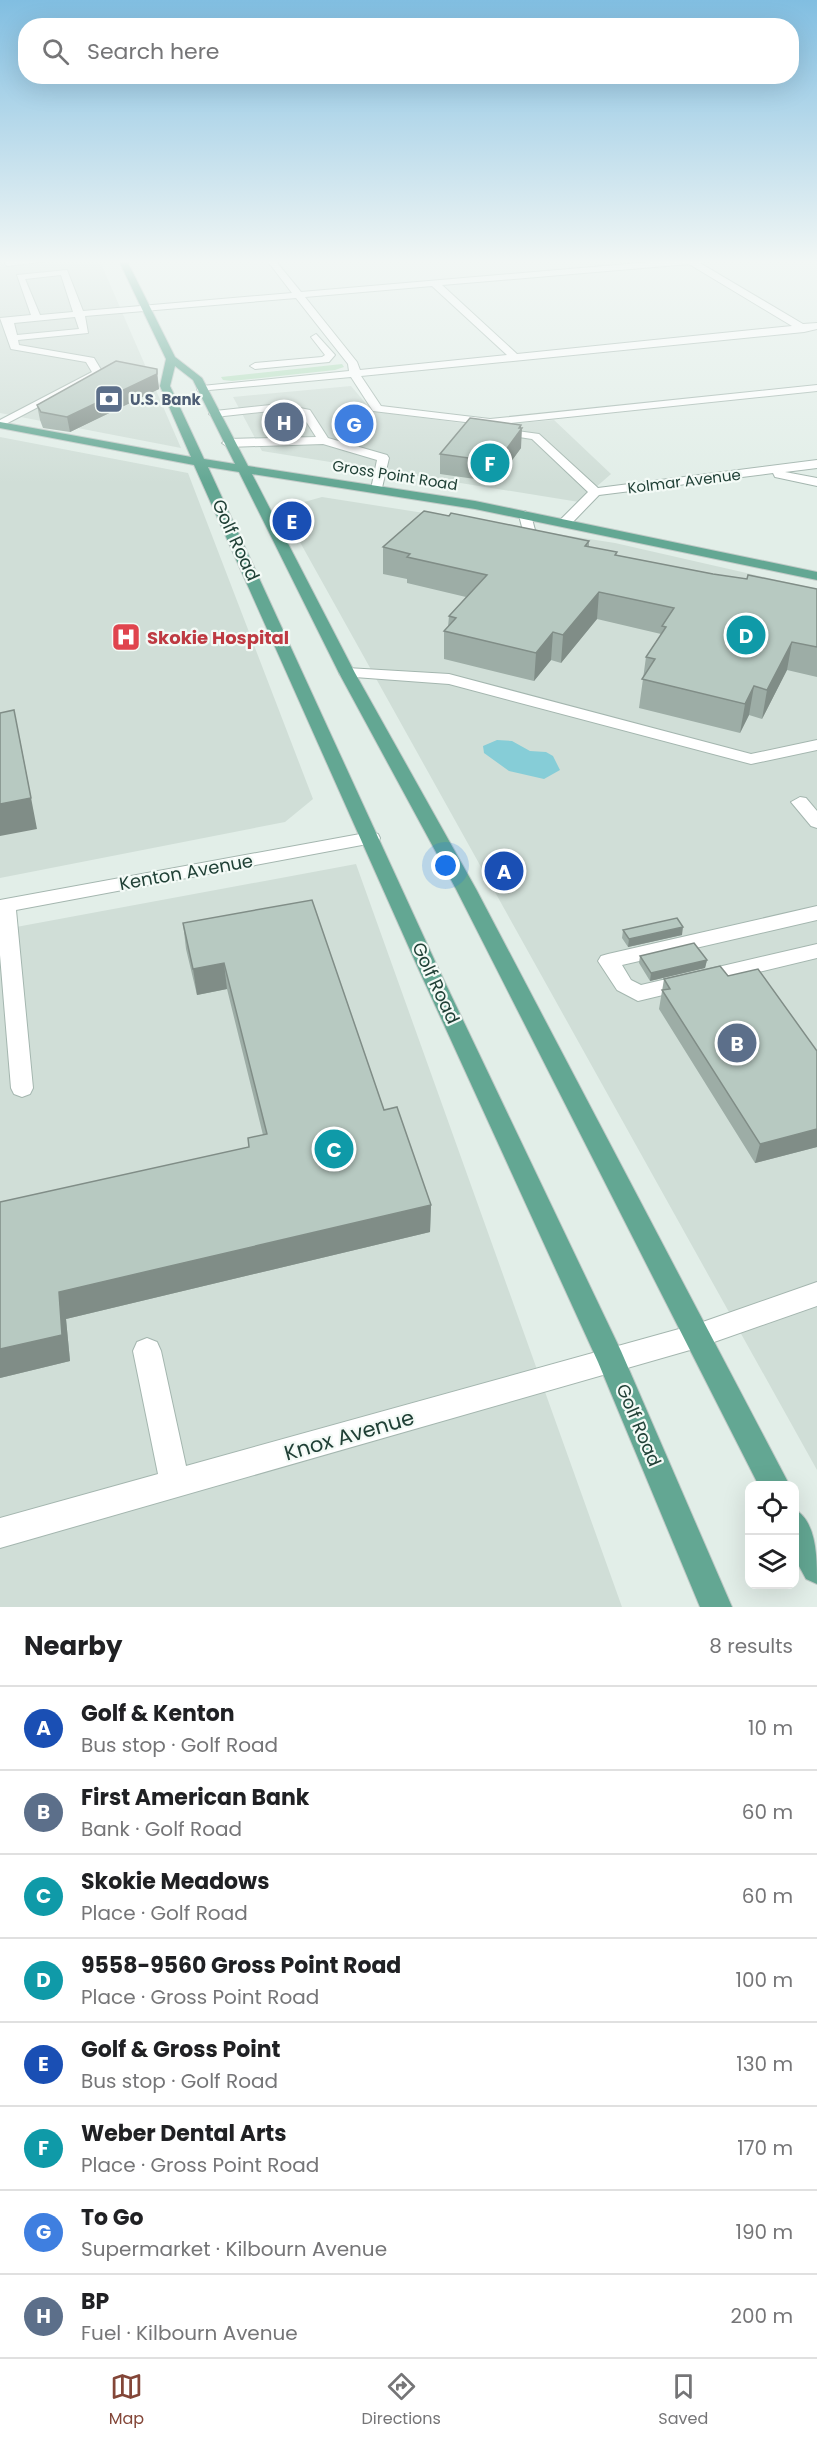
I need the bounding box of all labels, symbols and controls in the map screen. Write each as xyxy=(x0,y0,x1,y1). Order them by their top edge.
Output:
search box xyxy=(18,18,799,84)
icon: search xyxy=(39,35,72,68)
text: Search here xyxy=(87,36,220,67)
bank icon: U.S. Bank xyxy=(93,383,125,415)
place label: U.S. Bank xyxy=(130,389,202,410)
pin: H xyxy=(264,400,304,444)
pin: G xyxy=(334,402,374,446)
pin: F xyxy=(470,440,510,486)
street label: Gross Point Road xyxy=(331,455,459,495)
street label: Kolmar Avenue xyxy=(626,464,742,498)
street label: Golf Road xyxy=(206,495,266,585)
pin: E xyxy=(272,498,312,544)
pin: D xyxy=(726,612,766,658)
hospital icon: Skokie Hospital xyxy=(110,621,142,653)
place label: Skokie Hospital xyxy=(147,625,289,650)
street label: Kenton Avenue xyxy=(117,848,255,896)
pin: A xyxy=(484,848,524,894)
your location xyxy=(431,851,460,880)
street label: Golf Road xyxy=(406,938,466,1028)
pin: B xyxy=(718,1020,756,1066)
pin: C xyxy=(314,1126,354,1172)
street label: Golf Road xyxy=(610,1380,668,1470)
street label: Knox Avenue xyxy=(281,1403,417,1467)
map controls xyxy=(745,1481,799,1589)
button: locate xyxy=(745,1481,799,1535)
button: layers xyxy=(745,1535,799,1589)
text: Nearby xyxy=(24,1628,122,1664)
text: 8 results xyxy=(709,1632,793,1660)
text: Golf & Kenton xyxy=(81,1698,235,1729)
text: A xyxy=(36,1714,51,1742)
text: 10 m xyxy=(748,1714,793,1742)
text: Bus stop · Golf Road xyxy=(81,1731,278,1759)
text: First American Bank xyxy=(81,1782,309,1813)
text: B xyxy=(37,1798,50,1826)
text: 60 m xyxy=(742,1798,793,1826)
text: Bank · Golf Road xyxy=(81,1815,242,1843)
text: Skokie Meadows xyxy=(81,1866,269,1897)
text: C xyxy=(36,1882,51,1910)
text: 60 m xyxy=(742,1882,793,1910)
text: Place · Golf Road xyxy=(81,1899,248,1927)
text: 9558-9560 Gross Point Road xyxy=(81,1950,401,1981)
text: D xyxy=(36,1966,51,1994)
text: 100 m xyxy=(736,1966,793,1994)
text: Place · Gross Point Road xyxy=(81,1983,319,2011)
text: Golf & Gross Point xyxy=(81,2034,280,2065)
text: E xyxy=(38,2050,49,2078)
text: 130 m xyxy=(736,2050,793,2078)
text: Bus stop · Golf Road xyxy=(81,2067,278,2095)
text: Weber Dental Arts xyxy=(81,2118,287,2149)
text: F xyxy=(38,2134,49,2162)
text: 170 m xyxy=(737,2134,793,2162)
text: Place · Gross Point Road xyxy=(81,2151,319,2179)
text: To Go xyxy=(81,2202,143,2233)
text: G xyxy=(36,2218,51,2246)
text: 190 m xyxy=(736,2218,793,2246)
text: Supermarket · Kilbourn Avenue xyxy=(81,2235,387,2263)
text: BP xyxy=(81,2286,109,2317)
text: H xyxy=(36,2302,51,2330)
text: 200 m xyxy=(730,2302,793,2330)
text: Fuel · Kilbourn Avenue xyxy=(81,2319,298,2347)
tab: Map xyxy=(109,2370,144,2431)
tab: Directions xyxy=(362,2370,441,2431)
tab: Saved xyxy=(658,2370,708,2431)

